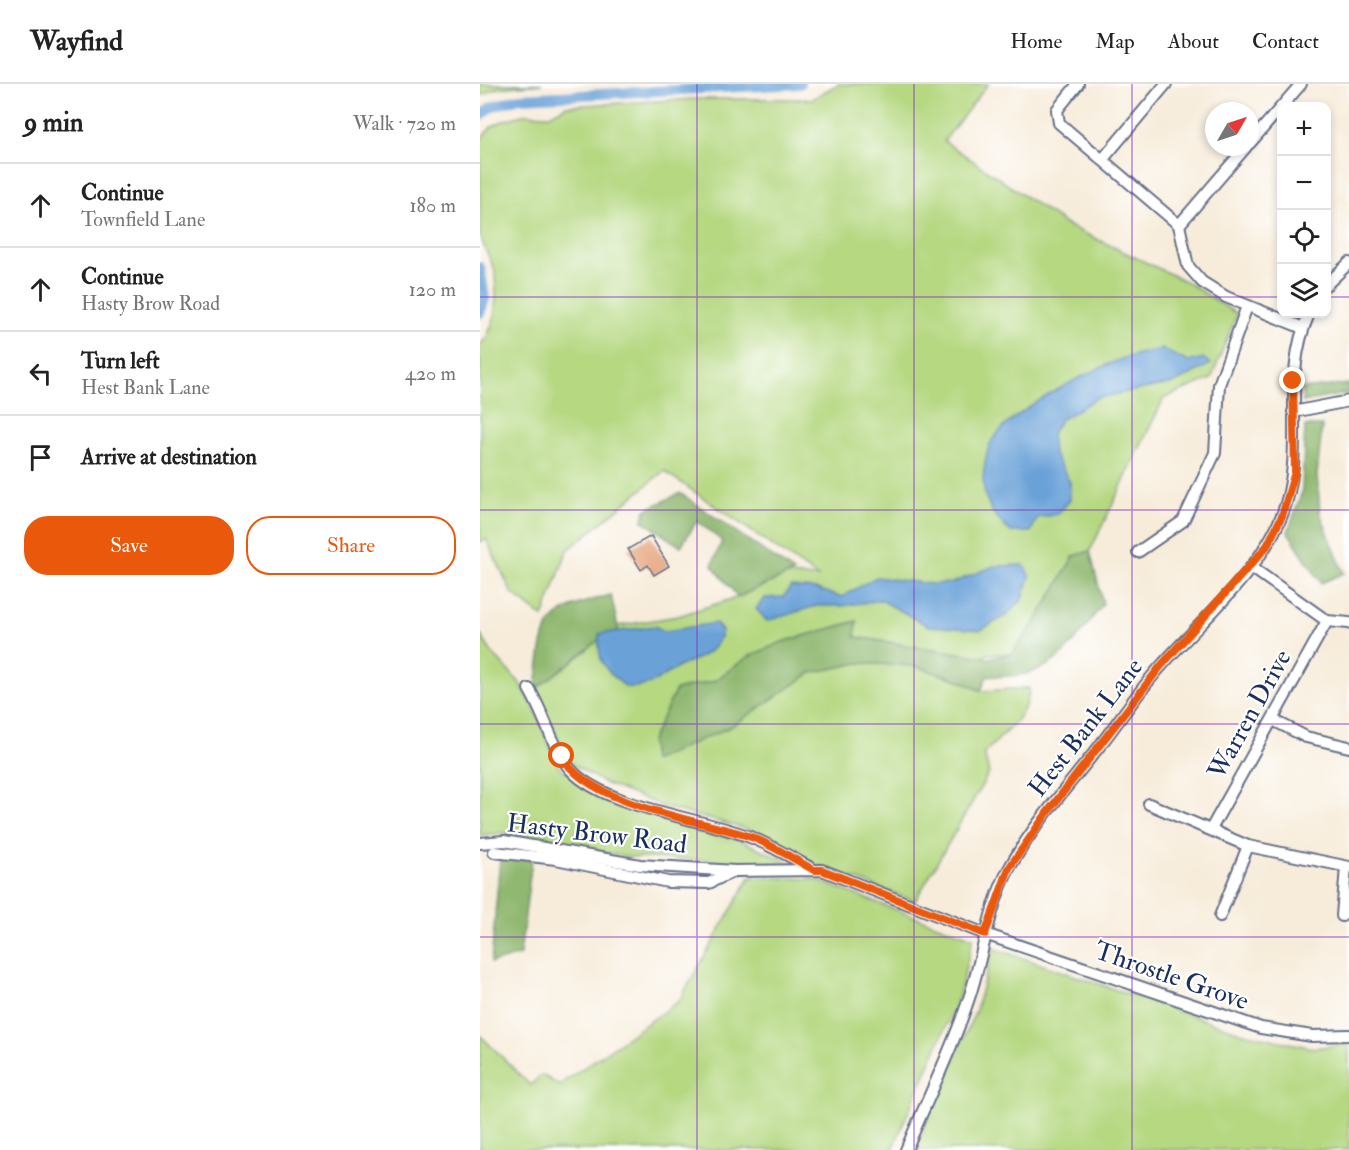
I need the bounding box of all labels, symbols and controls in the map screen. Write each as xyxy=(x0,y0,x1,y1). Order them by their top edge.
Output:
text: Wayfind xyxy=(30,24,123,59)
text: Home xyxy=(1010,28,1062,55)
text: Map xyxy=(1095,28,1135,55)
text: About xyxy=(1168,28,1219,55)
text: Contact xyxy=(1252,28,1319,55)
north arrow xyxy=(1205,102,1259,156)
map controls xyxy=(1277,102,1331,318)
button: + xyxy=(1277,102,1331,156)
text: 9 min xyxy=(24,107,83,139)
text: Walk · 720 m xyxy=(353,111,456,136)
button: − xyxy=(1277,156,1331,210)
text: Continue xyxy=(81,179,164,207)
icon: ahead xyxy=(24,189,57,222)
text: 180 m xyxy=(409,193,456,218)
text: Townfield Lane xyxy=(81,207,205,232)
button: locate xyxy=(1277,210,1331,264)
text: Continue xyxy=(81,263,164,291)
button: layers xyxy=(1277,264,1331,318)
icon: ahead xyxy=(24,273,57,306)
text: 120 m xyxy=(409,277,456,302)
text: Hasty Brow Road xyxy=(81,291,220,316)
text: Turn left xyxy=(81,347,160,375)
icon: left xyxy=(24,357,57,390)
text: 420 m xyxy=(405,361,456,386)
route end xyxy=(1279,367,1305,393)
text: Hest Bank Lane xyxy=(81,375,210,400)
icon: arrive xyxy=(24,441,57,474)
text: Arrive at destination xyxy=(81,443,257,471)
button: Save xyxy=(24,516,234,575)
button: Share xyxy=(246,516,456,575)
street label: Warren Drive xyxy=(1201,644,1299,786)
street label: Hest Bank Lane xyxy=(1022,652,1150,803)
route start xyxy=(548,742,574,768)
street label: Hasty Brow Road xyxy=(505,807,689,861)
street label: Throstle Grove xyxy=(1090,935,1253,1017)

